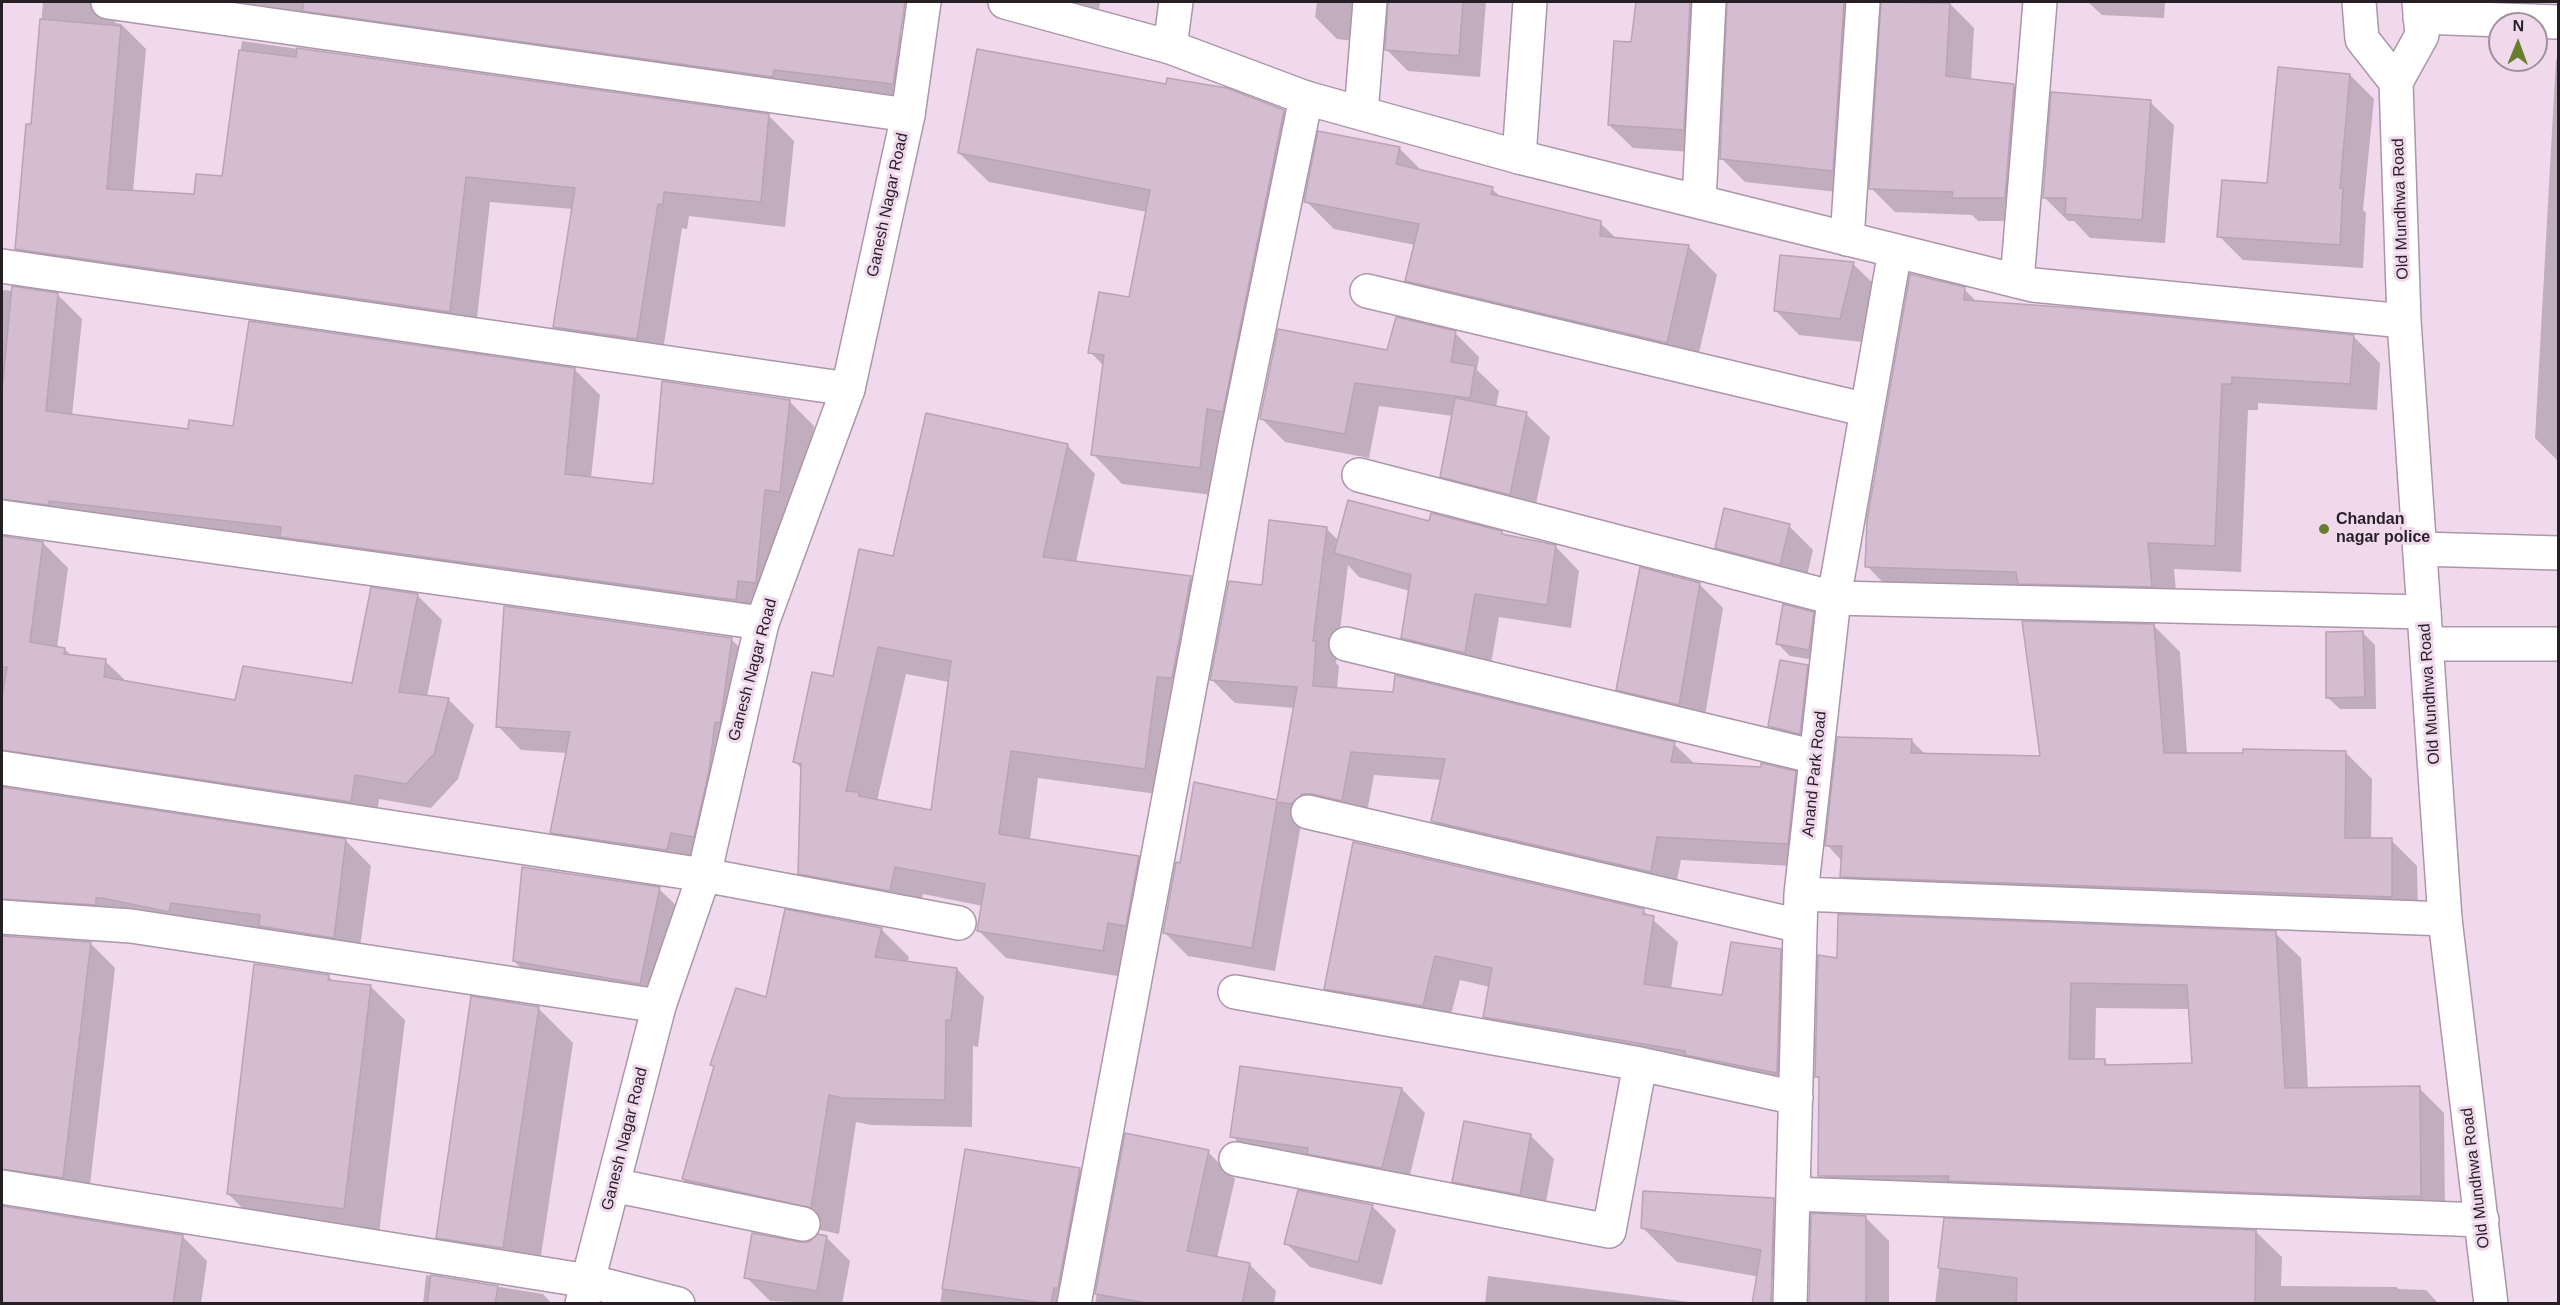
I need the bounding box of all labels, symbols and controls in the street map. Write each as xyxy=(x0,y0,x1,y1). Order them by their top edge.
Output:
north arrow xyxy=(2488,12,2548,72)
text: N xyxy=(2512,17,2524,34)
street label: Ganesh Nagar Road xyxy=(863,131,913,279)
street label: Old Mundhwa Road xyxy=(2389,138,2413,280)
place label: Chandan nagar police xyxy=(2336,510,2430,548)
marker: Chandan nagar police xyxy=(2317,522,2331,536)
street label: Ganesh Nagar Road xyxy=(725,597,781,743)
street label: Old Mundhwa Road xyxy=(2415,623,2445,765)
street label: Anand Park Road xyxy=(1799,710,1831,838)
street label: Ganesh Nagar Road xyxy=(598,1065,652,1213)
street label: Old Mundhwa Road xyxy=(2458,1107,2494,1249)

